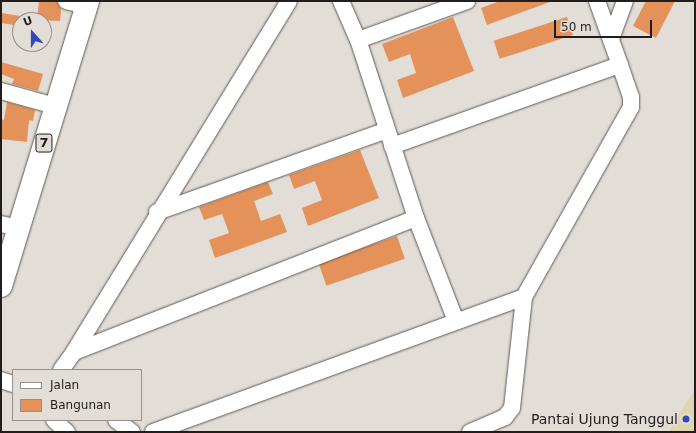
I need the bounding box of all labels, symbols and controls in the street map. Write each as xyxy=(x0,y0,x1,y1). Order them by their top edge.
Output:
north arrow xyxy=(12,12,52,52)
scale bar xyxy=(556,12,654,38)
text: U xyxy=(21,14,34,29)
text: 50 m xyxy=(561,20,592,34)
road number: 7 xyxy=(35,132,53,154)
legend xyxy=(12,369,142,421)
text: Jalan xyxy=(50,378,79,392)
text: Bangunan xyxy=(50,398,111,412)
place label: Pantai Ujung Tanggul xyxy=(531,411,678,427)
marker: Pantai Ujung Tanggul xyxy=(681,414,691,424)

